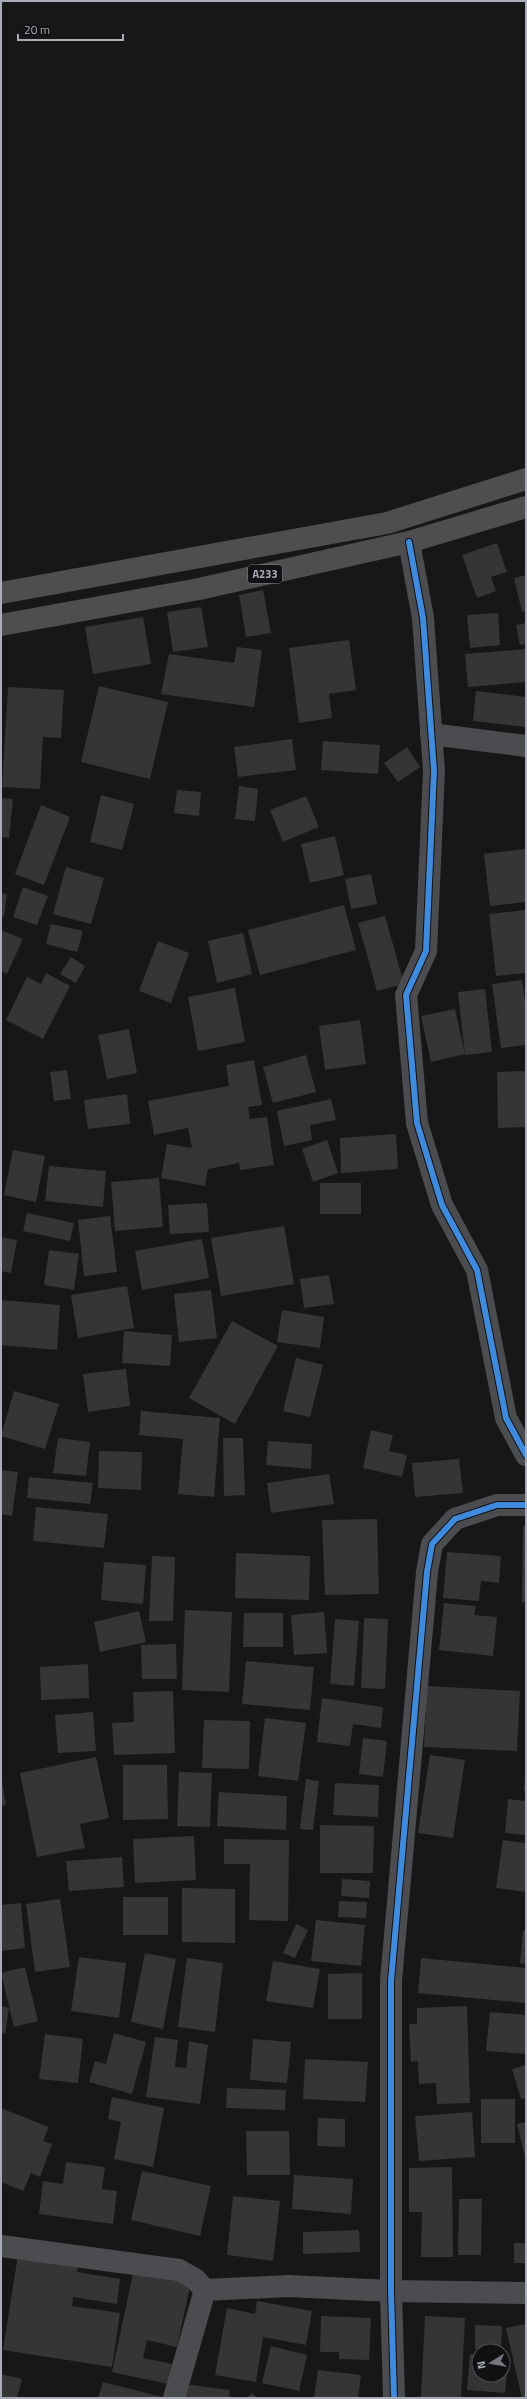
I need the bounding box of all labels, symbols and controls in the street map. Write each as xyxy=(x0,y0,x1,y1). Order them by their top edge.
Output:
scale bar xyxy=(18,16,123,42)
text: 20 m xyxy=(24,20,50,39)
road number: A233 xyxy=(248,565,282,583)
north arrow xyxy=(471,2343,511,2383)
text: N xyxy=(473,2360,490,2370)

